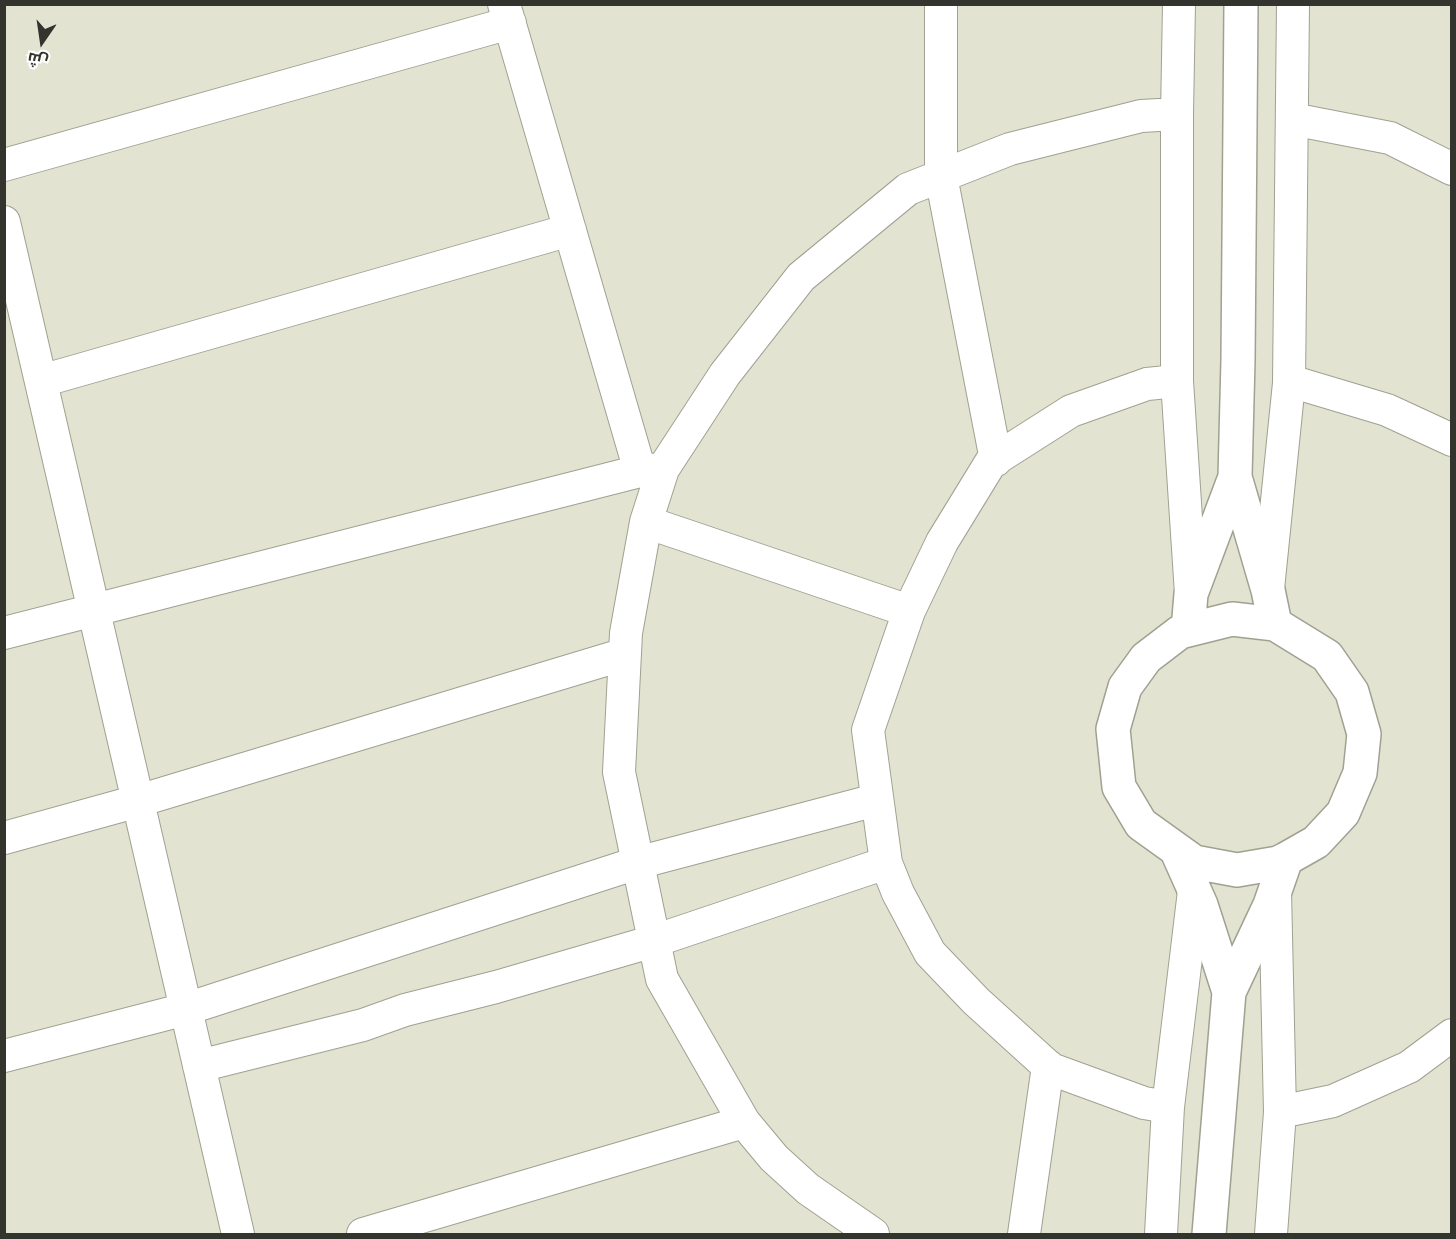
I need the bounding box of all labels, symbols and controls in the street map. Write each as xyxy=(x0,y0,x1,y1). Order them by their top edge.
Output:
north arrow xyxy=(12,12,72,72)
text: ش xyxy=(25,47,50,73)

